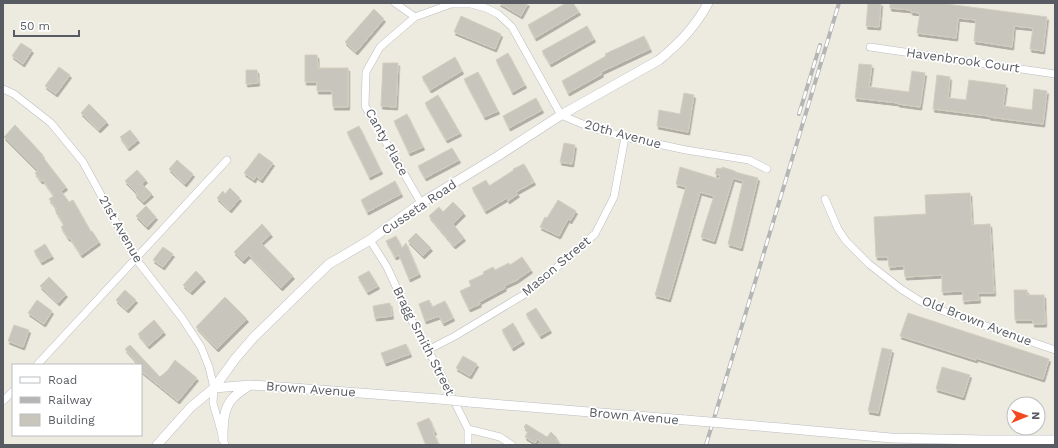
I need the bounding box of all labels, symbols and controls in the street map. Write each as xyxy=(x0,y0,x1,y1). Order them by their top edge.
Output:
scale bar xyxy=(14,12,79,38)
text: 50 m xyxy=(20,19,50,33)
street label: Havenbrook Court xyxy=(905,45,1021,75)
street label: Canty Place xyxy=(362,106,412,178)
street label: 20th Avenue xyxy=(583,117,663,151)
street label: Cusseta Road xyxy=(379,177,459,237)
street label: 21st Avenue xyxy=(96,193,146,265)
street label: Mason Street xyxy=(519,233,594,299)
street label: Bragg Smith Street xyxy=(390,284,458,399)
street label: Old Brown Avenue xyxy=(920,293,1034,349)
legend xyxy=(12,364,142,436)
text: Road xyxy=(48,373,77,387)
street label: Brown Avenue xyxy=(266,378,356,400)
text: Railway xyxy=(48,393,93,407)
north arrow xyxy=(1006,396,1046,436)
street label: Brown Avenue xyxy=(589,405,679,427)
text: N xyxy=(1029,412,1042,420)
text: Building xyxy=(48,413,95,427)

